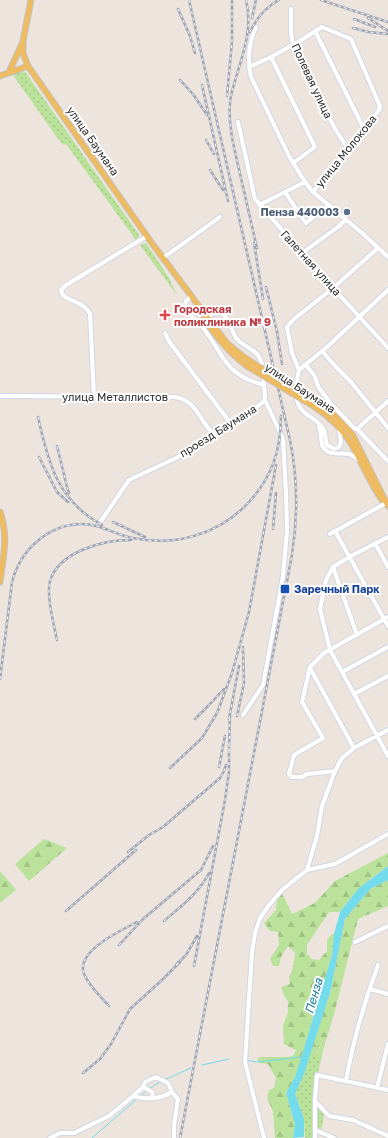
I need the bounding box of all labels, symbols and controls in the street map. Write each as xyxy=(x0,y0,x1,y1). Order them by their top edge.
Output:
street label: Полевая улица xyxy=(289,41,336,120)
street label: улица Баумана xyxy=(65,104,122,178)
street label: улица Молокова xyxy=(313,112,379,189)
place label: Пенза 440003 xyxy=(260,205,339,218)
marker: Пенза 440003 xyxy=(342,207,352,217)
street label: Галетная улица xyxy=(279,227,344,298)
place label: Городская поликлиника № 9 xyxy=(174,302,271,328)
marker: Городская поликлиника № 9 xyxy=(159,309,171,321)
street label: улица Баумана xyxy=(263,360,338,415)
street label: улица Металлистов xyxy=(62,390,168,403)
street label: проезд Баумана xyxy=(177,402,259,459)
place label: Заречный Парк xyxy=(294,582,380,595)
marker: Заречный Парк xyxy=(279,583,291,595)
water label: Пенза xyxy=(301,975,326,1015)

